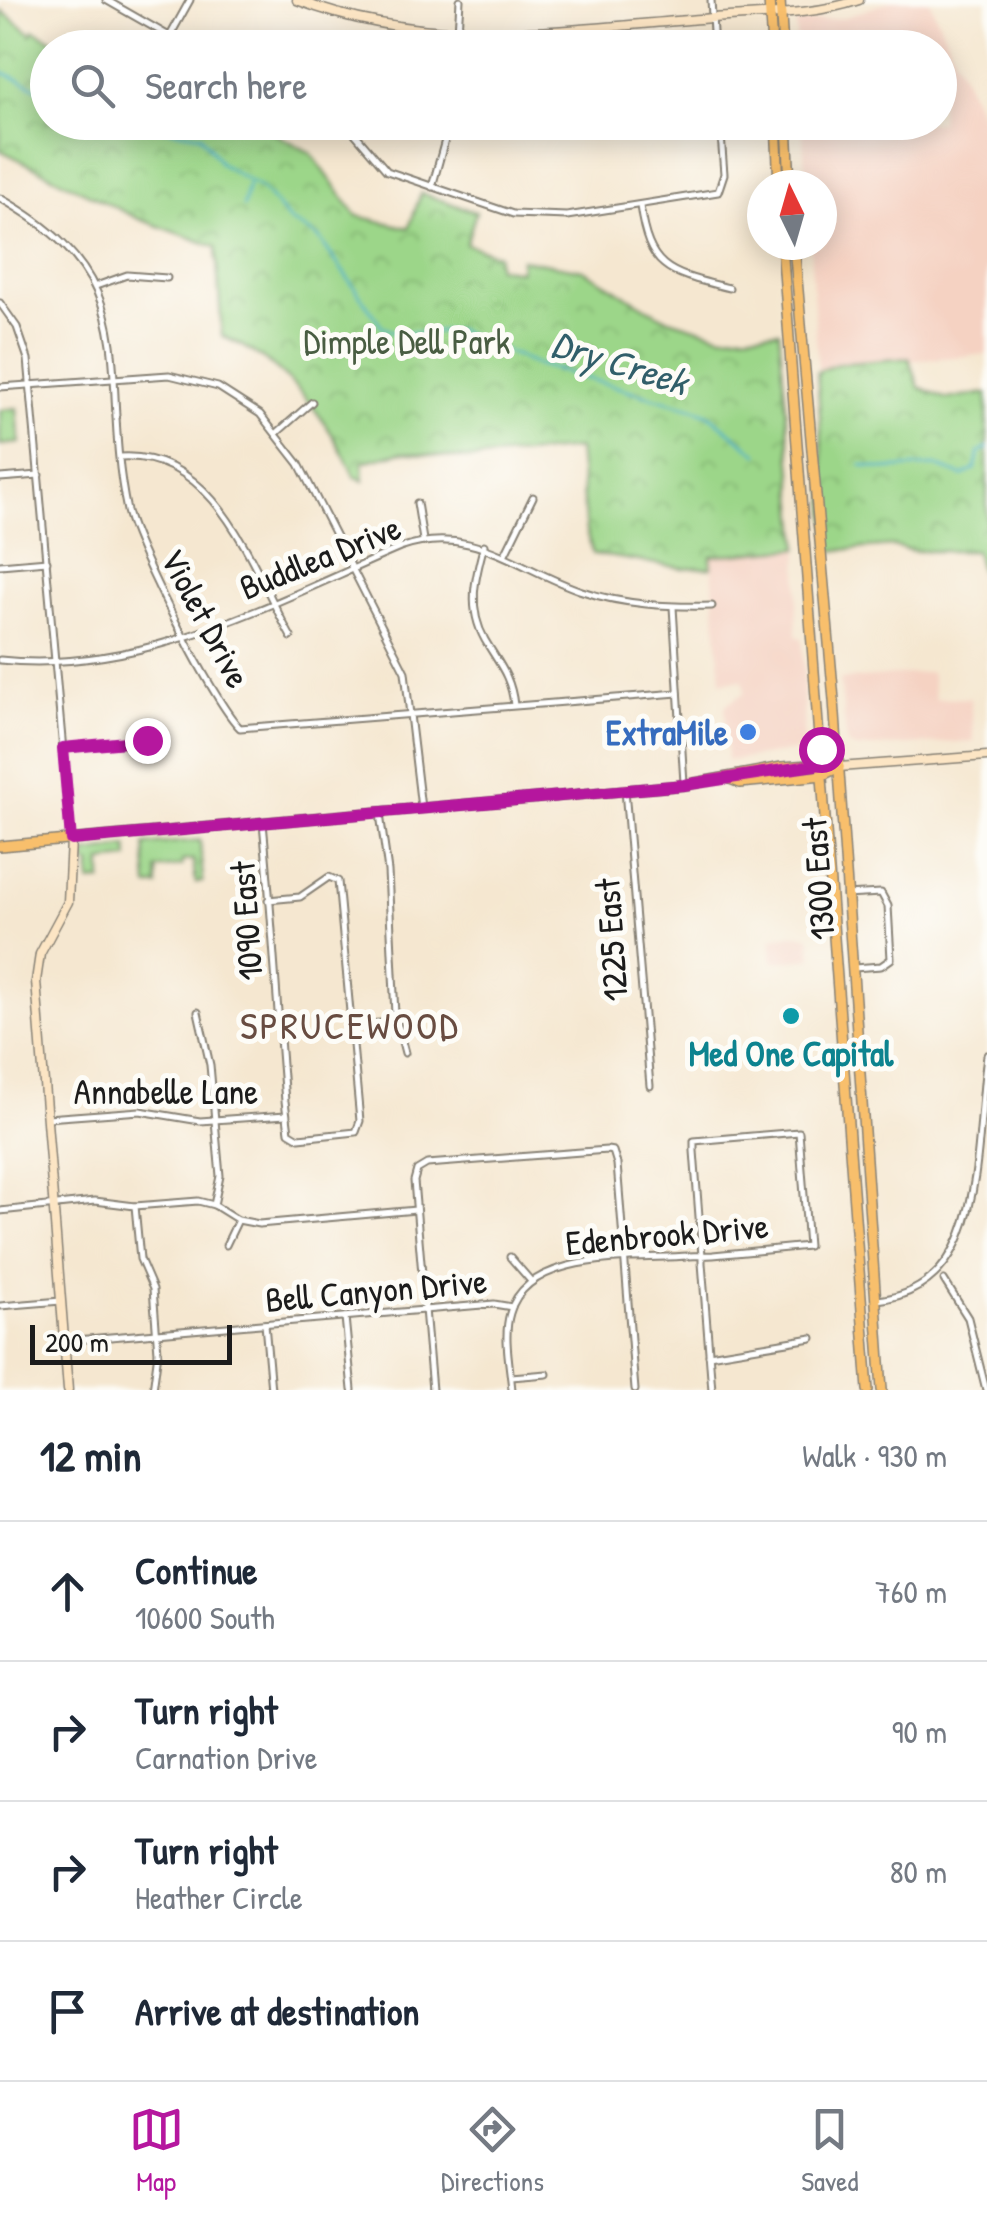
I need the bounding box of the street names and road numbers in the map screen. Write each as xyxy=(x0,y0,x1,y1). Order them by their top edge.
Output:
street label: Buddlea Drive xyxy=(232,503,408,611)
street label: Violet Drive xyxy=(150,540,262,696)
street label: 1300 East xyxy=(790,815,846,942)
street label: 1090 East xyxy=(218,859,274,982)
street label: 1225 East xyxy=(583,876,639,1003)
street label: Annabelle Lane xyxy=(74,1068,258,1115)
street label: Edenbrook Drive xyxy=(564,1202,770,1266)
street label: Bell Canyon Drive xyxy=(263,1257,489,1323)

